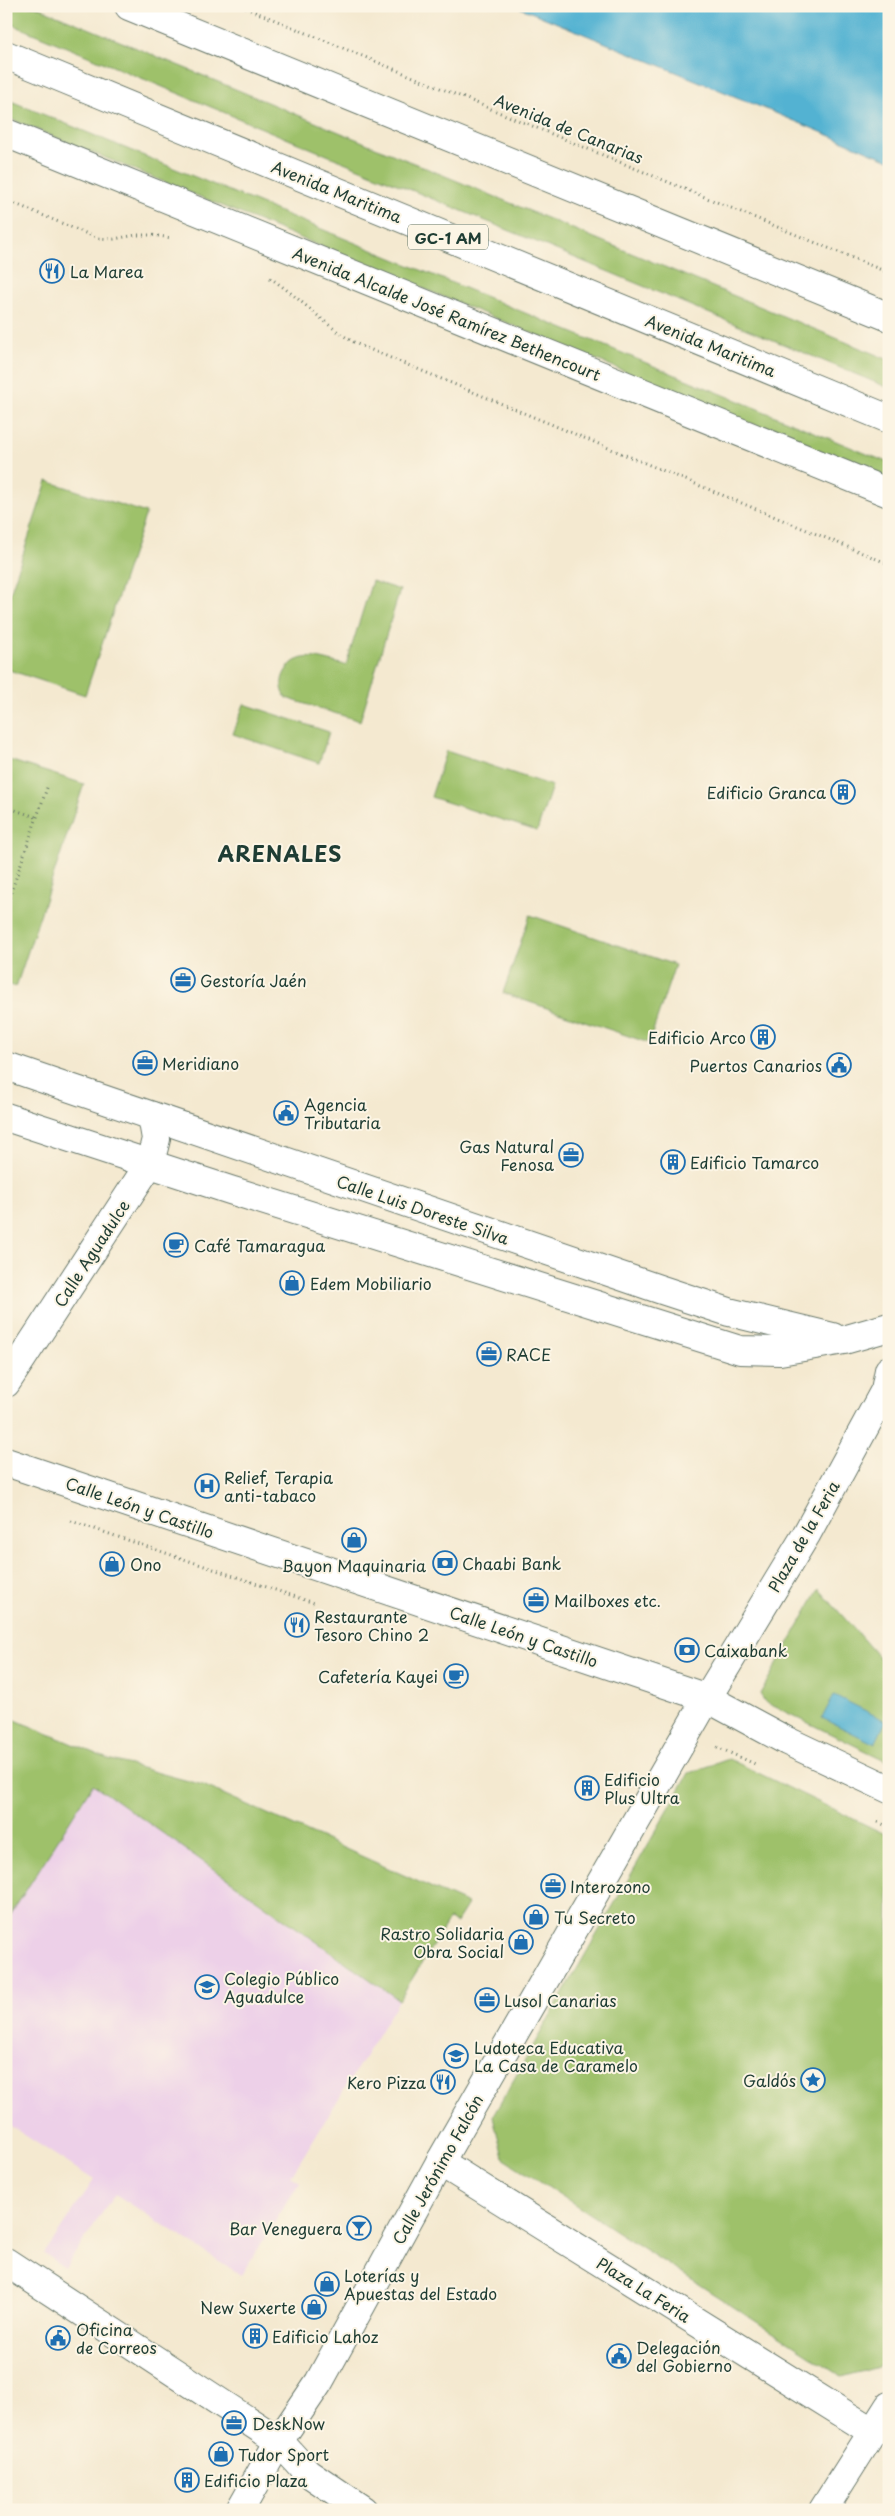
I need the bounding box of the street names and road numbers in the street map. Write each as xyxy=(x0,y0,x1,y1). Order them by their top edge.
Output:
street label: Avenida de Canarias xyxy=(491,87,647,169)
street label: Avenida Maritima xyxy=(268,154,406,228)
road number: GC-1 AM xyxy=(408,224,488,250)
street label: Avenida Alcalde José Ramírez Bethencourt xyxy=(289,240,605,386)
street label: Avenida Maritima xyxy=(642,308,780,382)
street label: Calle Luis Doreste Silva xyxy=(334,1168,512,1250)
street label: Calle Aguadulce xyxy=(47,1194,135,1311)
street label: Calle León y Castillo xyxy=(63,1470,218,1544)
street label: Plaza de la Feria xyxy=(761,1476,845,1596)
street label: Calle León y Castillo xyxy=(447,1599,602,1673)
street label: Calle Jerónimo Falcón xyxy=(386,2090,488,2248)
street label: Plaza La Feria xyxy=(592,2251,696,2327)

